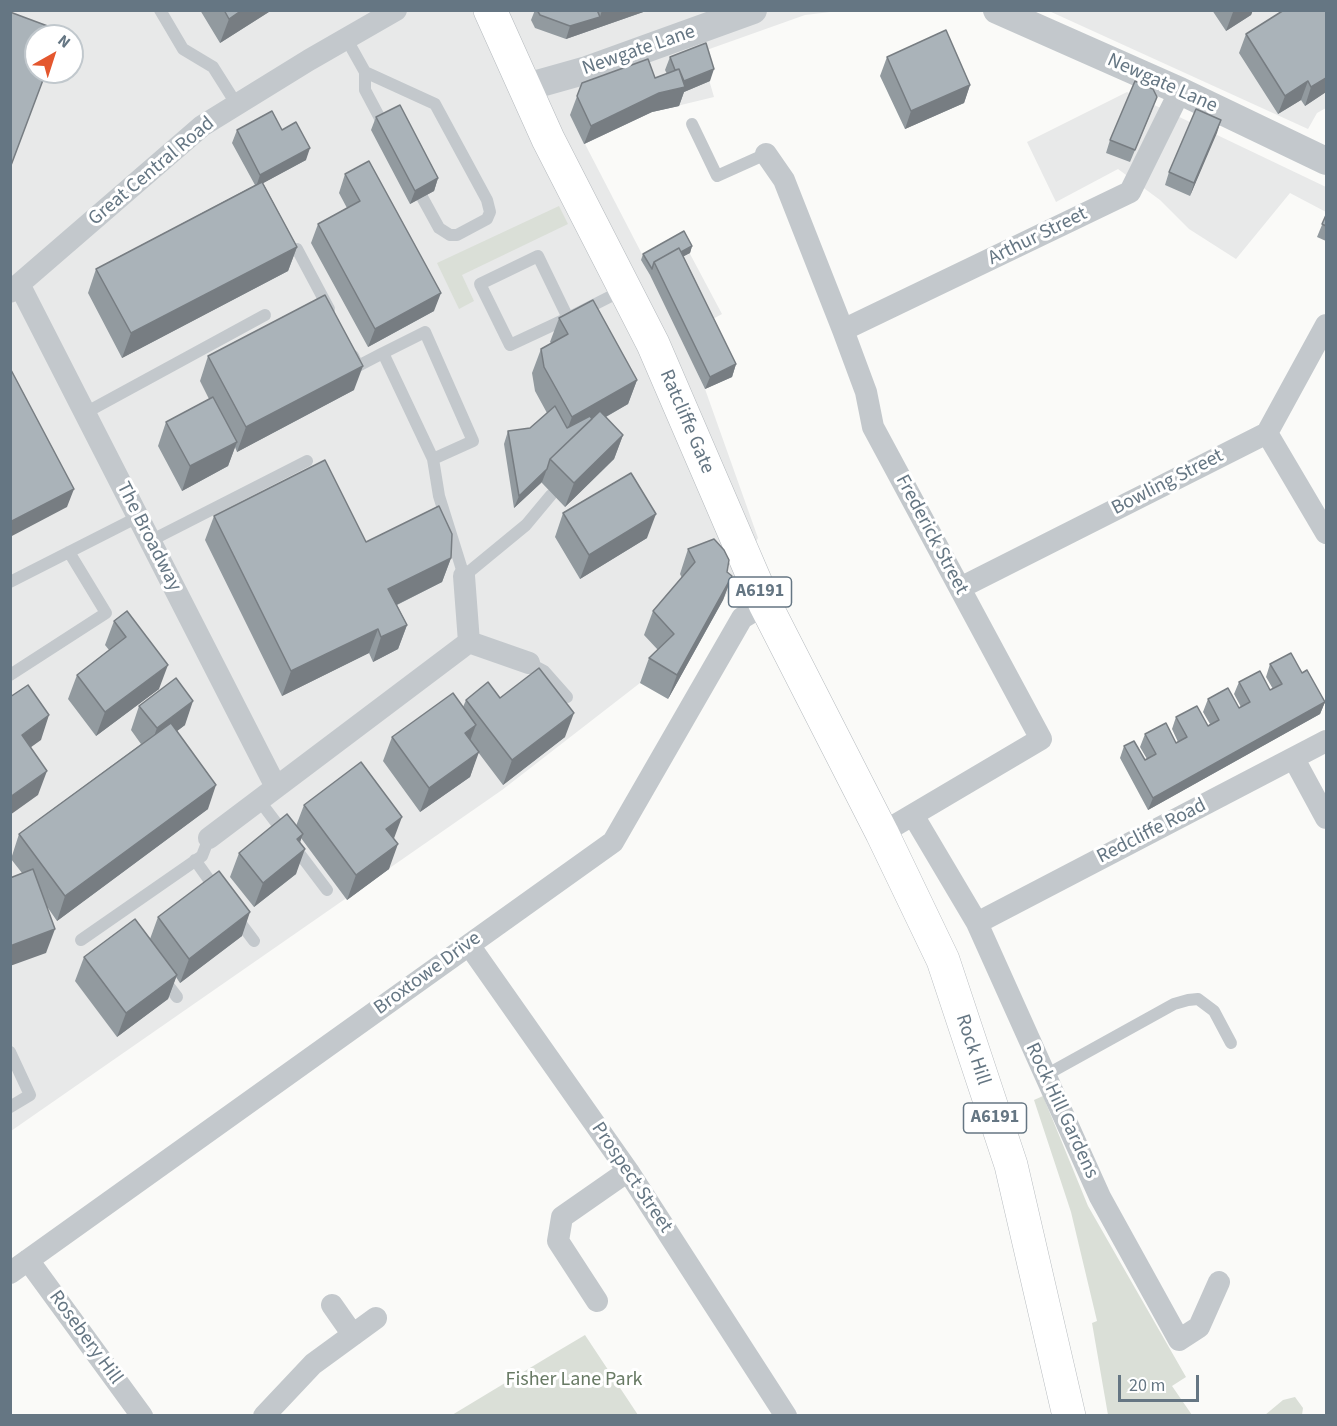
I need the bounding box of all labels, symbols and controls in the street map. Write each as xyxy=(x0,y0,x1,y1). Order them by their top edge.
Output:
street label: Newgate Lane xyxy=(579,20,699,82)
north arrow xyxy=(24,24,84,84)
text: N xyxy=(53,30,75,53)
street label: Newgate Lane xyxy=(1103,49,1221,119)
street label: Great Central Road xyxy=(84,112,220,232)
street label: Arthur Street xyxy=(984,203,1092,271)
street label: Ratcliffe Gate xyxy=(653,366,719,478)
street label: Bowling Street xyxy=(1108,445,1228,521)
street label: Frederick Street xyxy=(889,471,973,599)
street label: The Broadway xyxy=(110,478,186,596)
road number: A6191 xyxy=(728,577,792,607)
street label: Redcliffe Road xyxy=(1093,794,1211,870)
street label: Broxtowe Drive xyxy=(370,927,486,1021)
street label: Rock Hill xyxy=(949,1011,995,1089)
street label: Rock Hill Gardens xyxy=(1019,1039,1103,1183)
road number: A6191 xyxy=(964,1103,1026,1133)
street label: Prospect Street xyxy=(585,1118,677,1238)
street label: Rosebery Hill xyxy=(43,1286,127,1390)
scale bar xyxy=(1121,1363,1202,1401)
park label: Fisher Lane Park xyxy=(506,1369,642,1393)
text: 20 m xyxy=(1129,1373,1165,1398)

